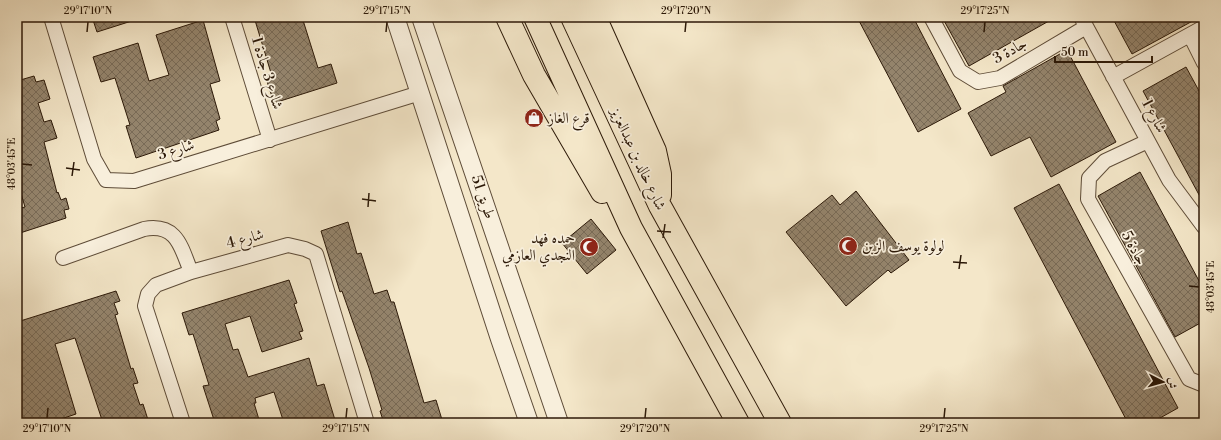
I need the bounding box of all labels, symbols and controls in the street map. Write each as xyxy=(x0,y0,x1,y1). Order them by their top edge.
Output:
text: 29°17'10"N xyxy=(64,5,113,17)
text: 29°17'15"N xyxy=(363,5,411,17)
text: 29°17'20"N xyxy=(661,5,712,17)
text: 29°17'25"N xyxy=(960,5,1010,17)
street label: شارع 3 جادة 1 xyxy=(244,34,287,112)
street label: جادة 3 xyxy=(990,34,1030,68)
scale bar xyxy=(1055,38,1152,64)
text: 50 m xyxy=(1061,45,1089,60)
street label: شارع 1 xyxy=(1135,96,1171,138)
street label: شارع خالد بن عبدالعزيز xyxy=(602,103,670,215)
shop icon: قرع الغاز xyxy=(523,107,545,129)
place label: قرع الغاز xyxy=(546,109,590,131)
street label: شارع 3 xyxy=(155,135,198,167)
text: 48°03'45"E xyxy=(6,138,18,190)
street label: طريق 51 xyxy=(467,173,499,221)
street label: شارع 4 xyxy=(224,225,267,256)
street label: جادة 5 xyxy=(1117,228,1151,268)
place label: حمده فهد النجدي العازمي xyxy=(502,229,575,267)
mosque icon: لولوة يوسف الزبن xyxy=(837,235,859,257)
mosque icon: حمده فهد النجدي العازمي xyxy=(578,236,600,258)
place label: لولوة يوسف الزبن xyxy=(862,237,944,256)
text: 48°03'45"E xyxy=(1205,261,1217,313)
north arrow xyxy=(1143,362,1183,402)
text: ش xyxy=(1164,377,1179,389)
text: 29°17'10"N xyxy=(23,423,72,435)
text: 29°17'15"N xyxy=(322,423,370,435)
text: 29°17'20"N xyxy=(620,423,671,435)
text: 29°17'25"N xyxy=(919,423,969,435)

